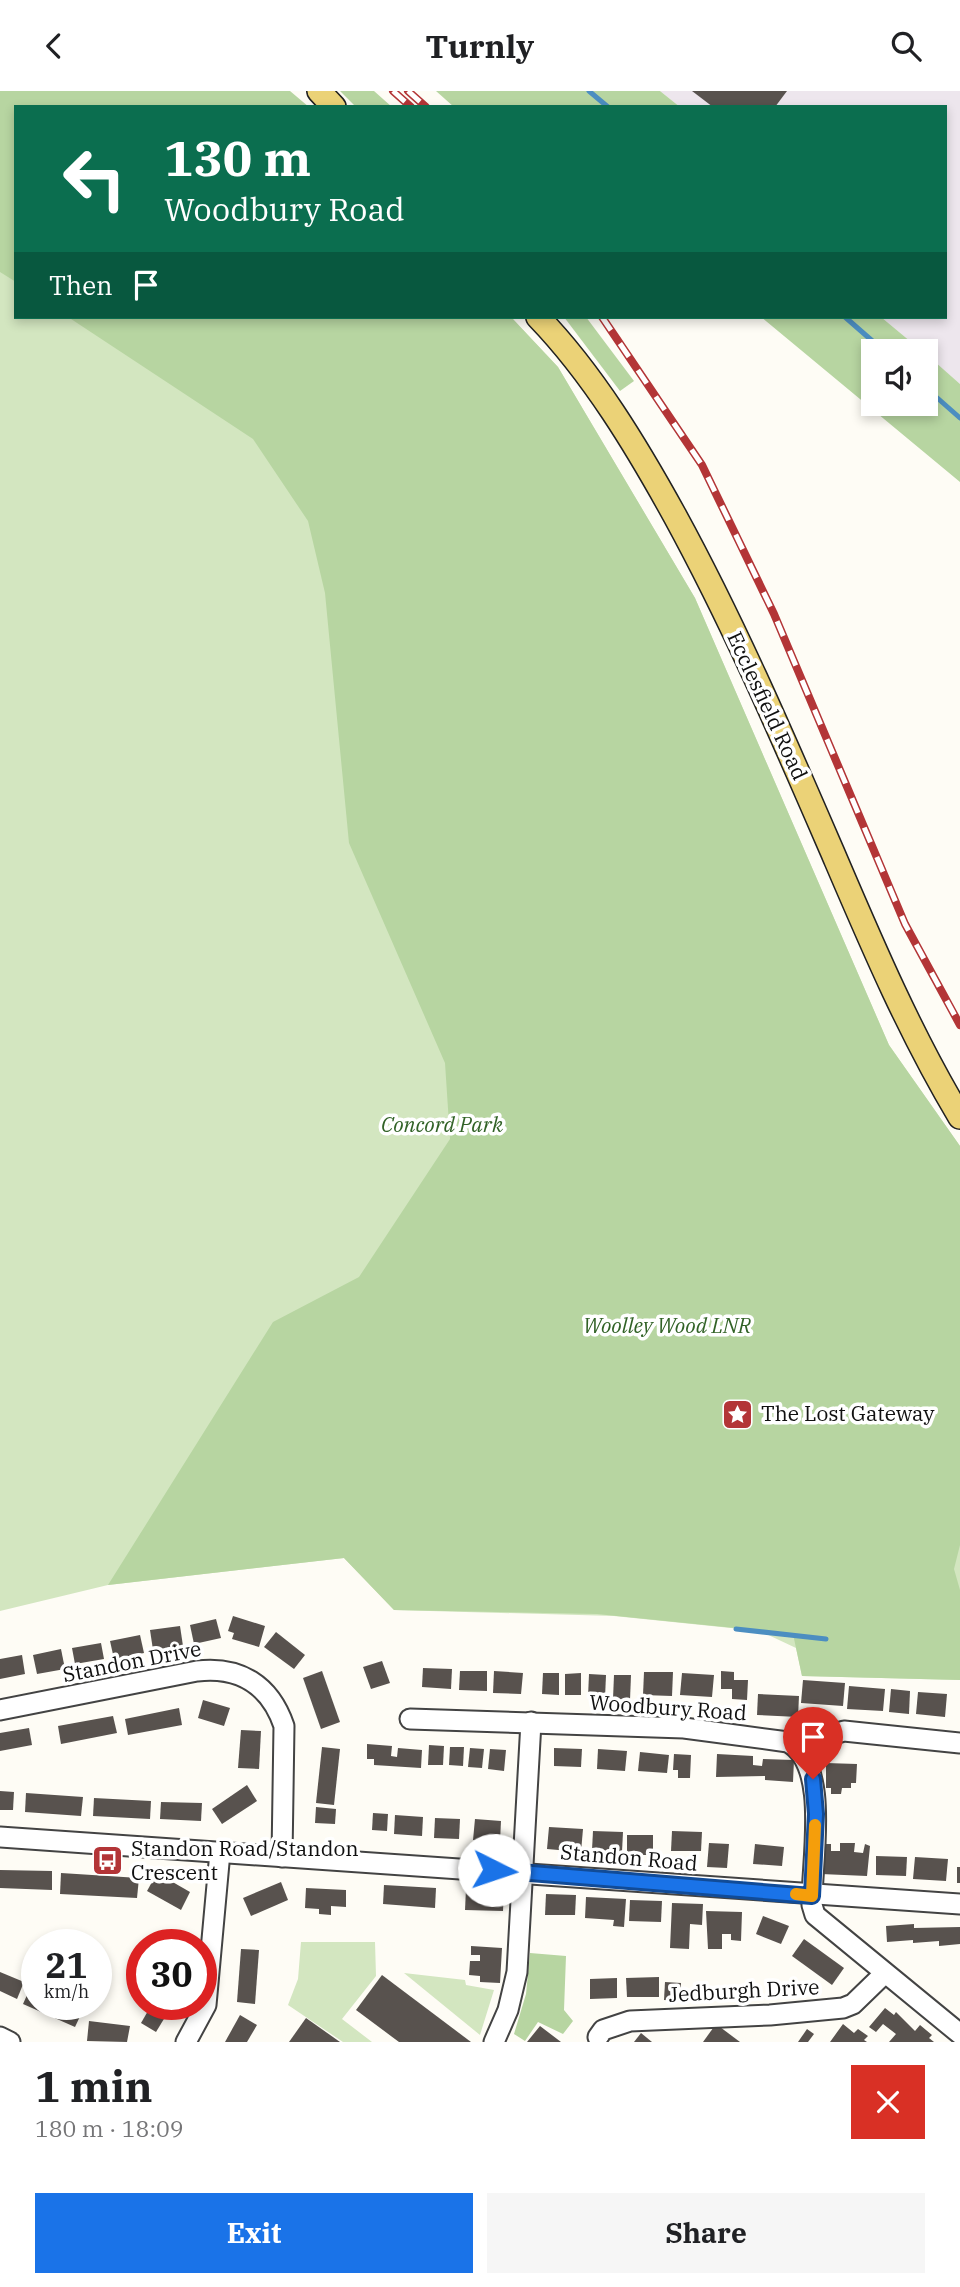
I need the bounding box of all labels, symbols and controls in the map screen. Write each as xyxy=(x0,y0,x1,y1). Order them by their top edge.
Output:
text: Turnly xyxy=(426,25,534,67)
icon: back xyxy=(35,27,73,65)
icon: search xyxy=(887,27,925,65)
text: 130 m xyxy=(164,126,311,189)
icon: left xyxy=(49,133,140,224)
text: Woodbury Road xyxy=(164,188,405,230)
icon: arrive xyxy=(127,266,165,304)
text: Then xyxy=(49,268,113,302)
map controls xyxy=(861,339,938,416)
button: sound xyxy=(861,339,938,416)
street label: Ecclesfield Road xyxy=(721,627,815,785)
park label: Concord Park xyxy=(381,1110,504,1138)
park label: Woolley Wood LNR xyxy=(583,1311,751,1339)
place icon: The Lost Gateway xyxy=(721,1397,755,1431)
place label: The Lost Gateway xyxy=(761,1399,935,1427)
street label: Standon Drive xyxy=(60,1634,203,1688)
street label: Woodbury Road xyxy=(588,1688,748,1726)
pin xyxy=(783,1707,843,1779)
icon: arrive xyxy=(794,1718,832,1756)
position arrow xyxy=(457,1833,531,1907)
place label: Standon Road/Standon Crescent xyxy=(131,1834,359,1886)
street label: Standon Road xyxy=(559,1837,699,1877)
bus stop icon: Standon Road/Standon Crescent xyxy=(91,1844,125,1878)
speed limit sign: 30 xyxy=(126,1929,217,2020)
text: 21 xyxy=(45,1942,88,1988)
street label: Jedburgh Drive xyxy=(668,1972,820,2008)
text: km/h xyxy=(44,1980,89,2003)
text: 1 min xyxy=(35,2059,153,2114)
button: close xyxy=(851,2065,925,2139)
text: 180 m · 18:09 xyxy=(35,2113,184,2143)
button: Exit xyxy=(35,2193,473,2273)
button: Share xyxy=(487,2193,925,2273)

